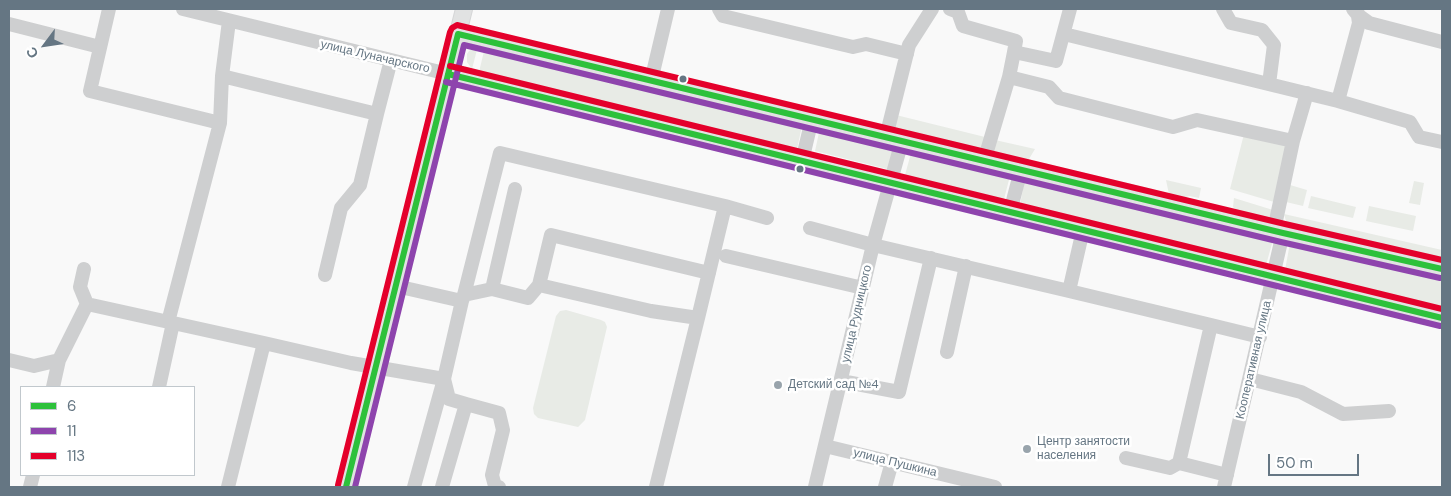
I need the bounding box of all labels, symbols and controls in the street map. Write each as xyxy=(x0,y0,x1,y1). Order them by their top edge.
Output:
north arrow xyxy=(20,20,70,70)
street label: улица Луначарского xyxy=(319,37,431,77)
text: С xyxy=(22,44,42,62)
unlabelled marker xyxy=(678,74,688,84)
unlabelled marker xyxy=(795,164,805,174)
street label: улица Рудницкого xyxy=(839,264,875,364)
street label: Кооперативная улица xyxy=(1233,299,1275,421)
place label: Детский сад №4 xyxy=(788,378,879,392)
marker: Детский сад №4 xyxy=(772,379,784,391)
legend xyxy=(20,386,195,476)
text: 6 xyxy=(67,396,76,416)
text: 11 xyxy=(67,421,76,441)
place label: Центр занятости населения xyxy=(1037,435,1130,463)
marker: Центр занятости населения xyxy=(1021,443,1033,455)
scale bar xyxy=(1271,444,1362,476)
text: 113 xyxy=(67,446,85,466)
street label: улица Пушкина xyxy=(852,446,938,480)
text: 50 m xyxy=(1276,453,1313,473)

